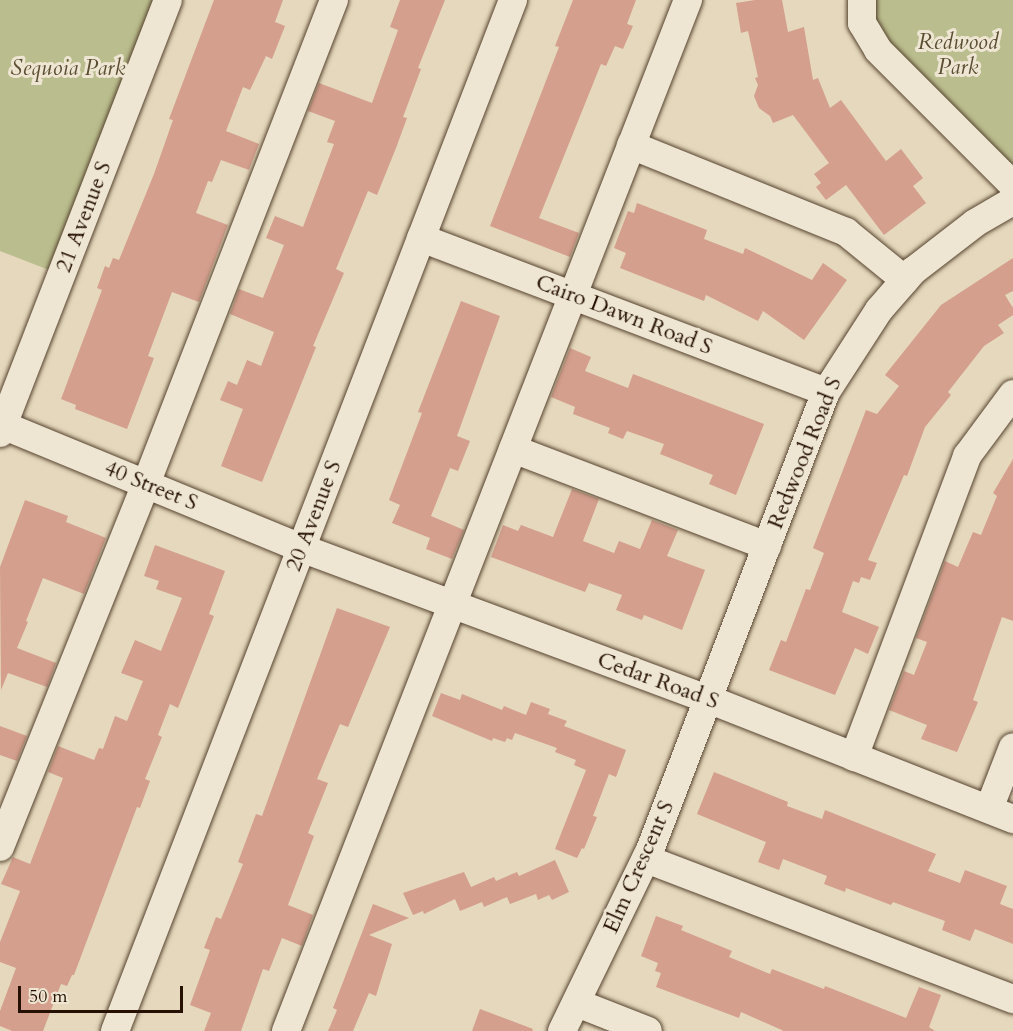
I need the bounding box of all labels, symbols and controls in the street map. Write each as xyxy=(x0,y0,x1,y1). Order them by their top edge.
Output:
park label: Redwood Park xyxy=(918,29,998,80)
park label: Sequoia Park xyxy=(11,56,125,82)
street label: 21 Avenue S xyxy=(51,158,117,276)
street label: Cairo Dawn Road S xyxy=(532,269,716,361)
street label: Redwood Road S xyxy=(763,373,847,533)
street label: 40 Street S xyxy=(100,455,202,517)
street label: 20 Avenue S xyxy=(281,457,347,575)
street label: Cedar Road S xyxy=(594,647,722,715)
street label: Elm Crescent S xyxy=(598,797,680,937)
scale bar xyxy=(21,974,186,1012)
text: 50 m xyxy=(29,984,68,1009)

